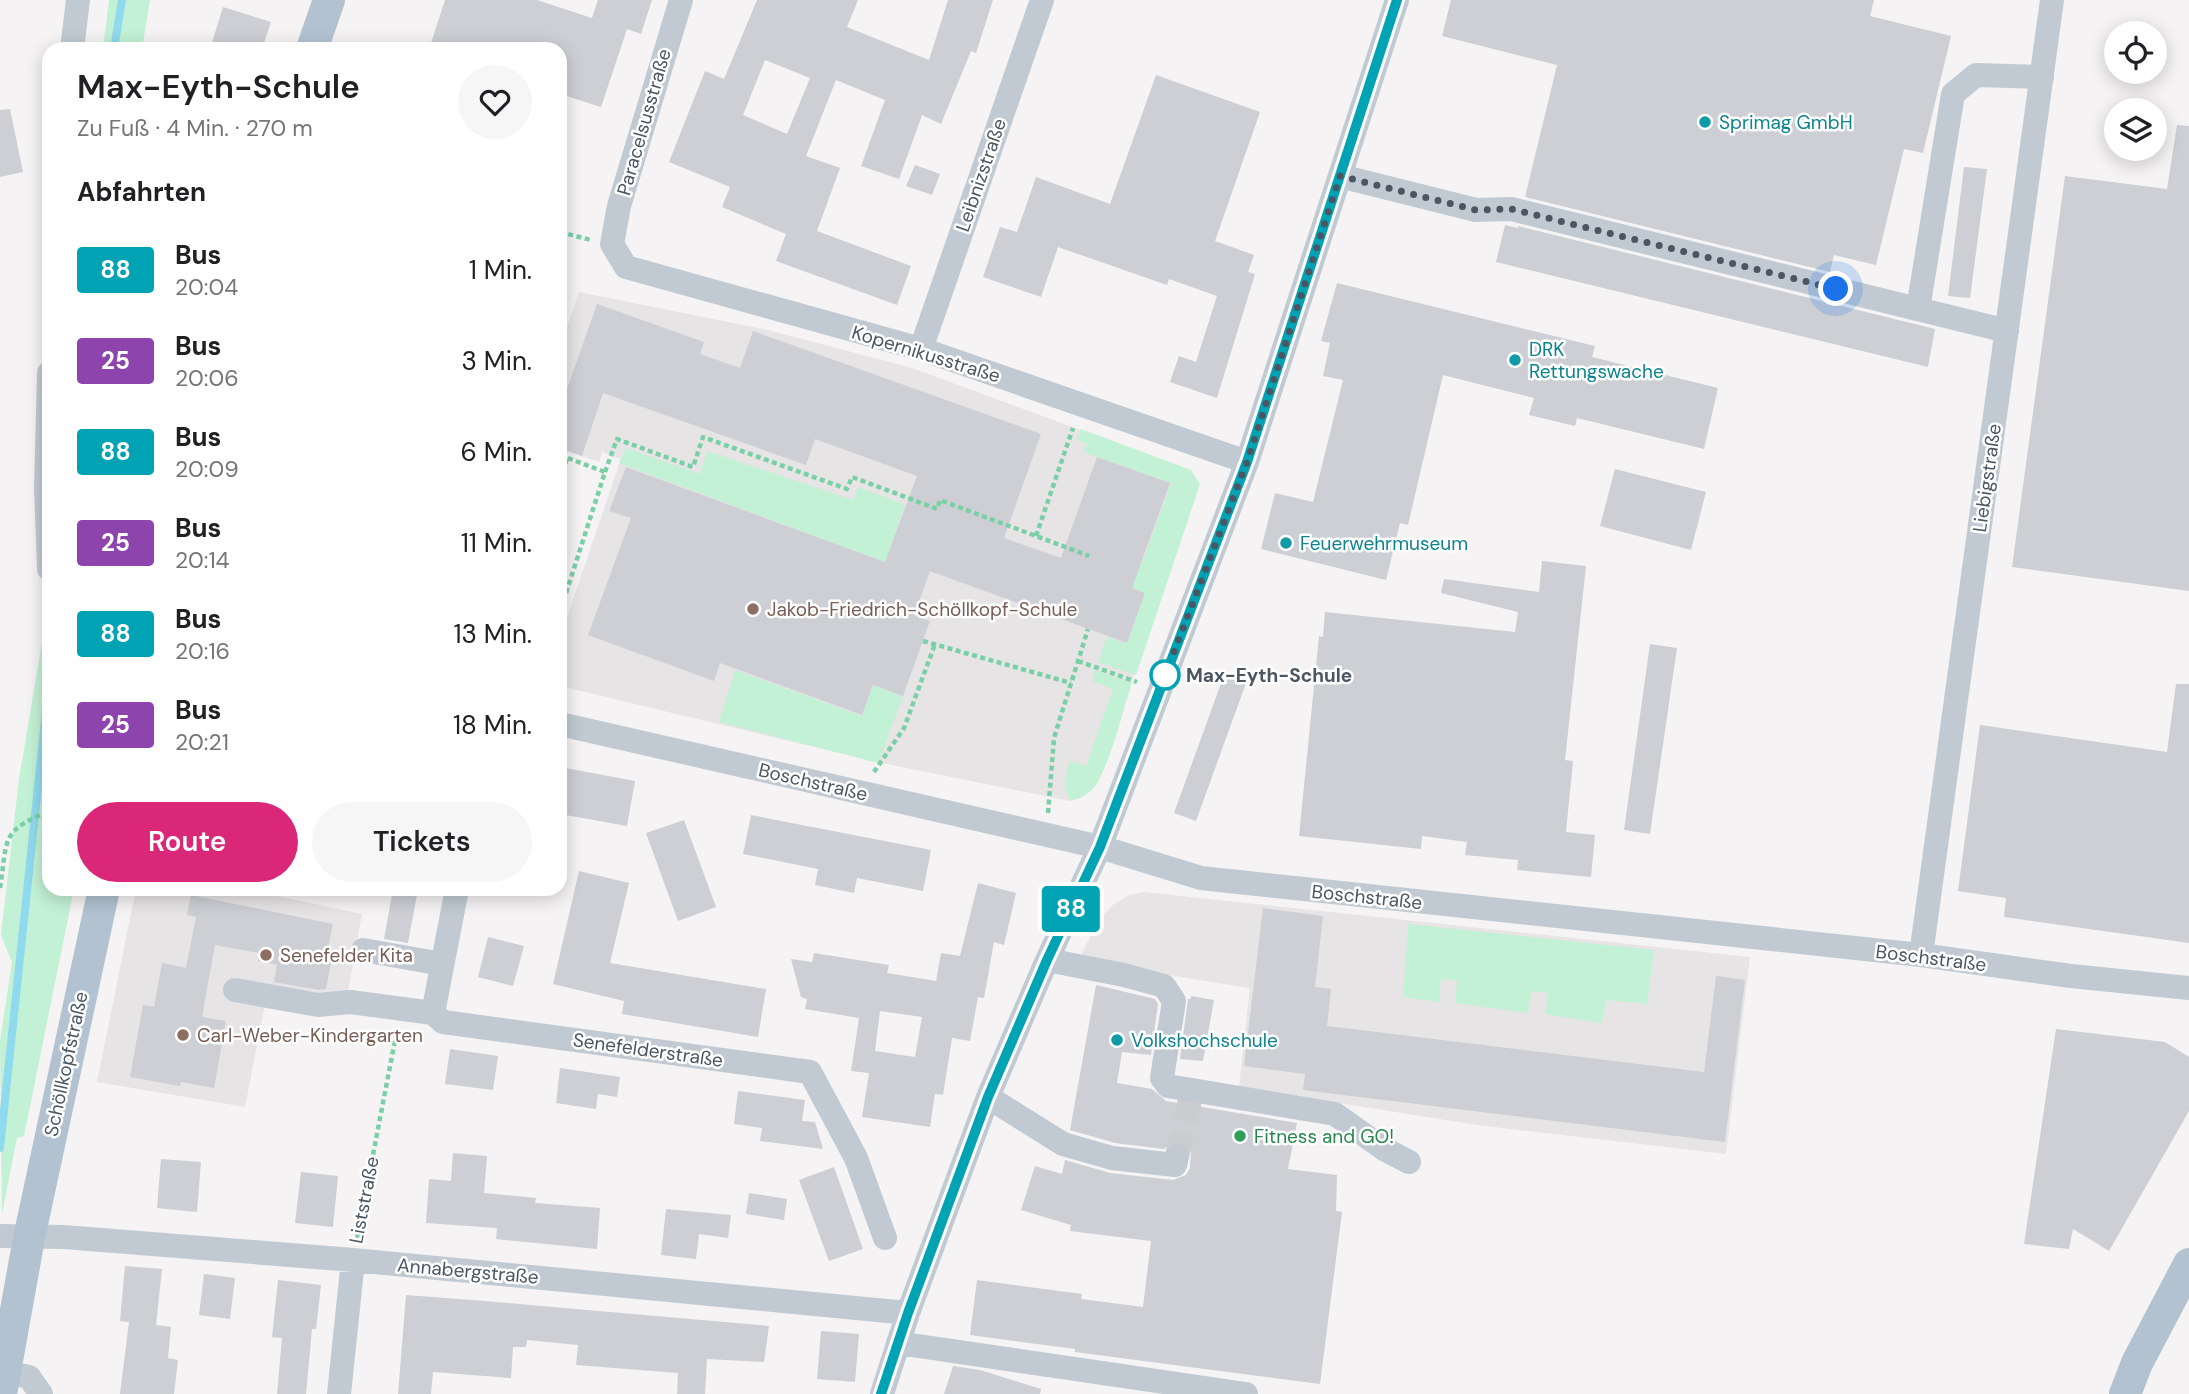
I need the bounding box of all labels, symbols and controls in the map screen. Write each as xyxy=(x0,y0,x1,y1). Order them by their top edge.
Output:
map controls xyxy=(2104,21,2167,161)
button: locate xyxy=(2104,21,2167,84)
street label: Paracelsusstraße xyxy=(611,46,677,198)
text: Max-Eyth-Schule xyxy=(77,65,360,108)
button: heart xyxy=(458,65,532,139)
button: layers xyxy=(2104,98,2167,161)
place label: Sprimag GmbH xyxy=(1719,110,1853,135)
text: Zu Fuß · 4 Min. · 270 m xyxy=(77,113,313,143)
marker: Sprimag GmbH xyxy=(1697,114,1713,130)
street label: Leibnizstraße xyxy=(950,115,1012,235)
text: Abfahrten xyxy=(77,175,206,209)
text: Bus xyxy=(175,238,221,272)
text: 1 Min. xyxy=(469,253,532,287)
text: 88 xyxy=(100,254,131,285)
your location xyxy=(1818,271,1853,306)
text: 20:04 xyxy=(175,272,238,302)
street label: Kopernikusstraße xyxy=(849,320,1003,388)
text: Bus xyxy=(175,329,221,363)
place label: DRK Rettungswache xyxy=(1529,337,1664,384)
text: 3 Min. xyxy=(462,344,532,378)
text: 25 xyxy=(101,345,130,376)
marker: DRK Rettungswache xyxy=(1507,352,1523,368)
text: 20:06 xyxy=(175,363,239,393)
text: Bus xyxy=(175,420,221,454)
street label: Liebigstraße xyxy=(1967,422,2007,534)
text: 6 Min. xyxy=(461,435,532,469)
text: 88 xyxy=(100,436,131,467)
text: 20:09 xyxy=(175,454,239,484)
text: Bus xyxy=(175,511,221,545)
text: 11 Min. xyxy=(461,526,532,560)
text: 25 xyxy=(101,527,130,558)
place label: Feuerwehrmuseum xyxy=(1300,531,1468,556)
marker: Feuerwehrmuseum xyxy=(1278,535,1294,551)
text: 20:14 xyxy=(175,545,230,575)
place label: Jakob-Friedrich-Schöllkopf-Schule xyxy=(767,597,1077,622)
marker: Jakob-Friedrich-Schöllkopf-Schule xyxy=(745,601,761,617)
text: Bus xyxy=(175,602,221,636)
text: 13 Min. xyxy=(453,617,532,651)
text: 88 xyxy=(100,618,131,649)
text: 20:16 xyxy=(175,636,230,666)
marker: Max-Eyth-Schule xyxy=(1150,660,1180,690)
place label: Max-Eyth-Schule xyxy=(1186,663,1352,688)
text: Bus xyxy=(175,693,221,727)
text: 18 Min. xyxy=(453,708,532,742)
text: 25 xyxy=(101,709,130,740)
text: 20:21 xyxy=(175,727,229,757)
street label: Boschstraße xyxy=(756,757,870,807)
button: Route xyxy=(77,802,298,882)
button: Tickets xyxy=(312,802,532,882)
street label: Boschstraße xyxy=(1310,879,1424,915)
line badge: 88 xyxy=(1040,886,1102,932)
text: 88 xyxy=(1056,893,1086,924)
street label: Boschstraße xyxy=(1874,939,1988,977)
place label: Senefelder Kita xyxy=(280,943,413,968)
marker: Senefelder Kita xyxy=(258,947,274,963)
street label: Schöllkopfstraße xyxy=(38,989,94,1139)
place label: Carl-Weber-Kindergarten xyxy=(197,1023,423,1048)
marker: Carl-Weber-Kindergarten xyxy=(175,1027,191,1043)
street label: Senefelderstraße xyxy=(571,1027,725,1073)
place label: Volkshochschule xyxy=(1131,1028,1278,1053)
marker: Volkshochschule xyxy=(1109,1032,1125,1048)
place label: Fitness and GO! xyxy=(1254,1124,1394,1149)
marker: Fitness and GO! xyxy=(1232,1128,1248,1144)
street label: Liststraße xyxy=(343,1154,385,1246)
street label: Annabergstraße xyxy=(396,1252,540,1290)

